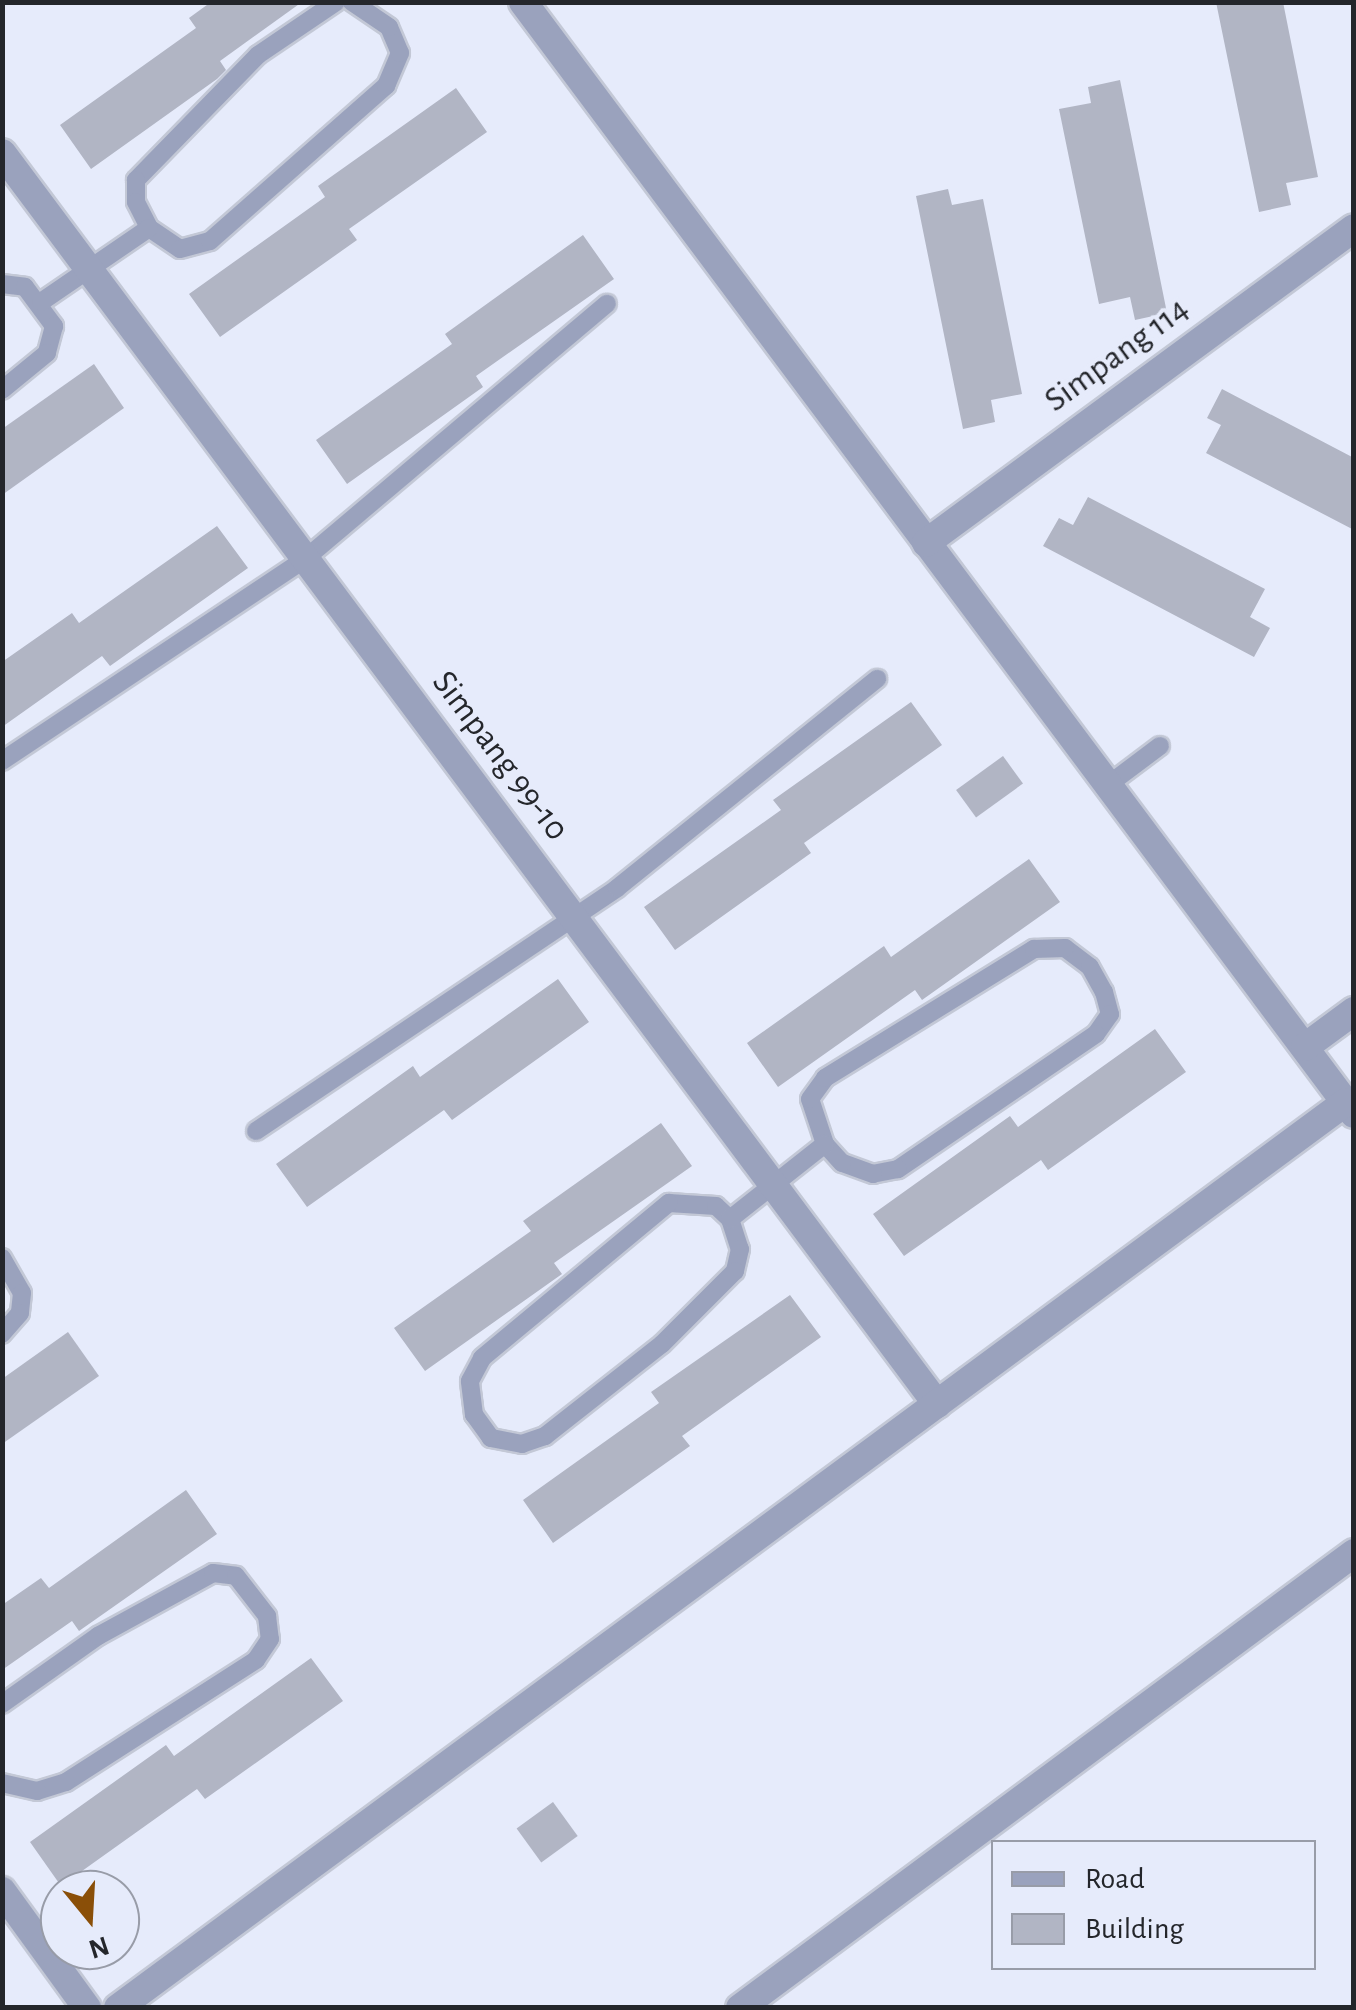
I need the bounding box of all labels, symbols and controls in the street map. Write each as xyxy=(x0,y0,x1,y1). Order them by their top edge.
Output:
street label: Simpang 114 xyxy=(1037,289,1197,421)
street label: Simpang 99-10 xyxy=(423,663,577,849)
legend xyxy=(991,1840,1316,1970)
text: Road xyxy=(1085,1864,1145,1894)
north arrow xyxy=(40,1870,140,1970)
text: Building xyxy=(1085,1914,1184,1944)
text: N xyxy=(85,1930,112,1963)

